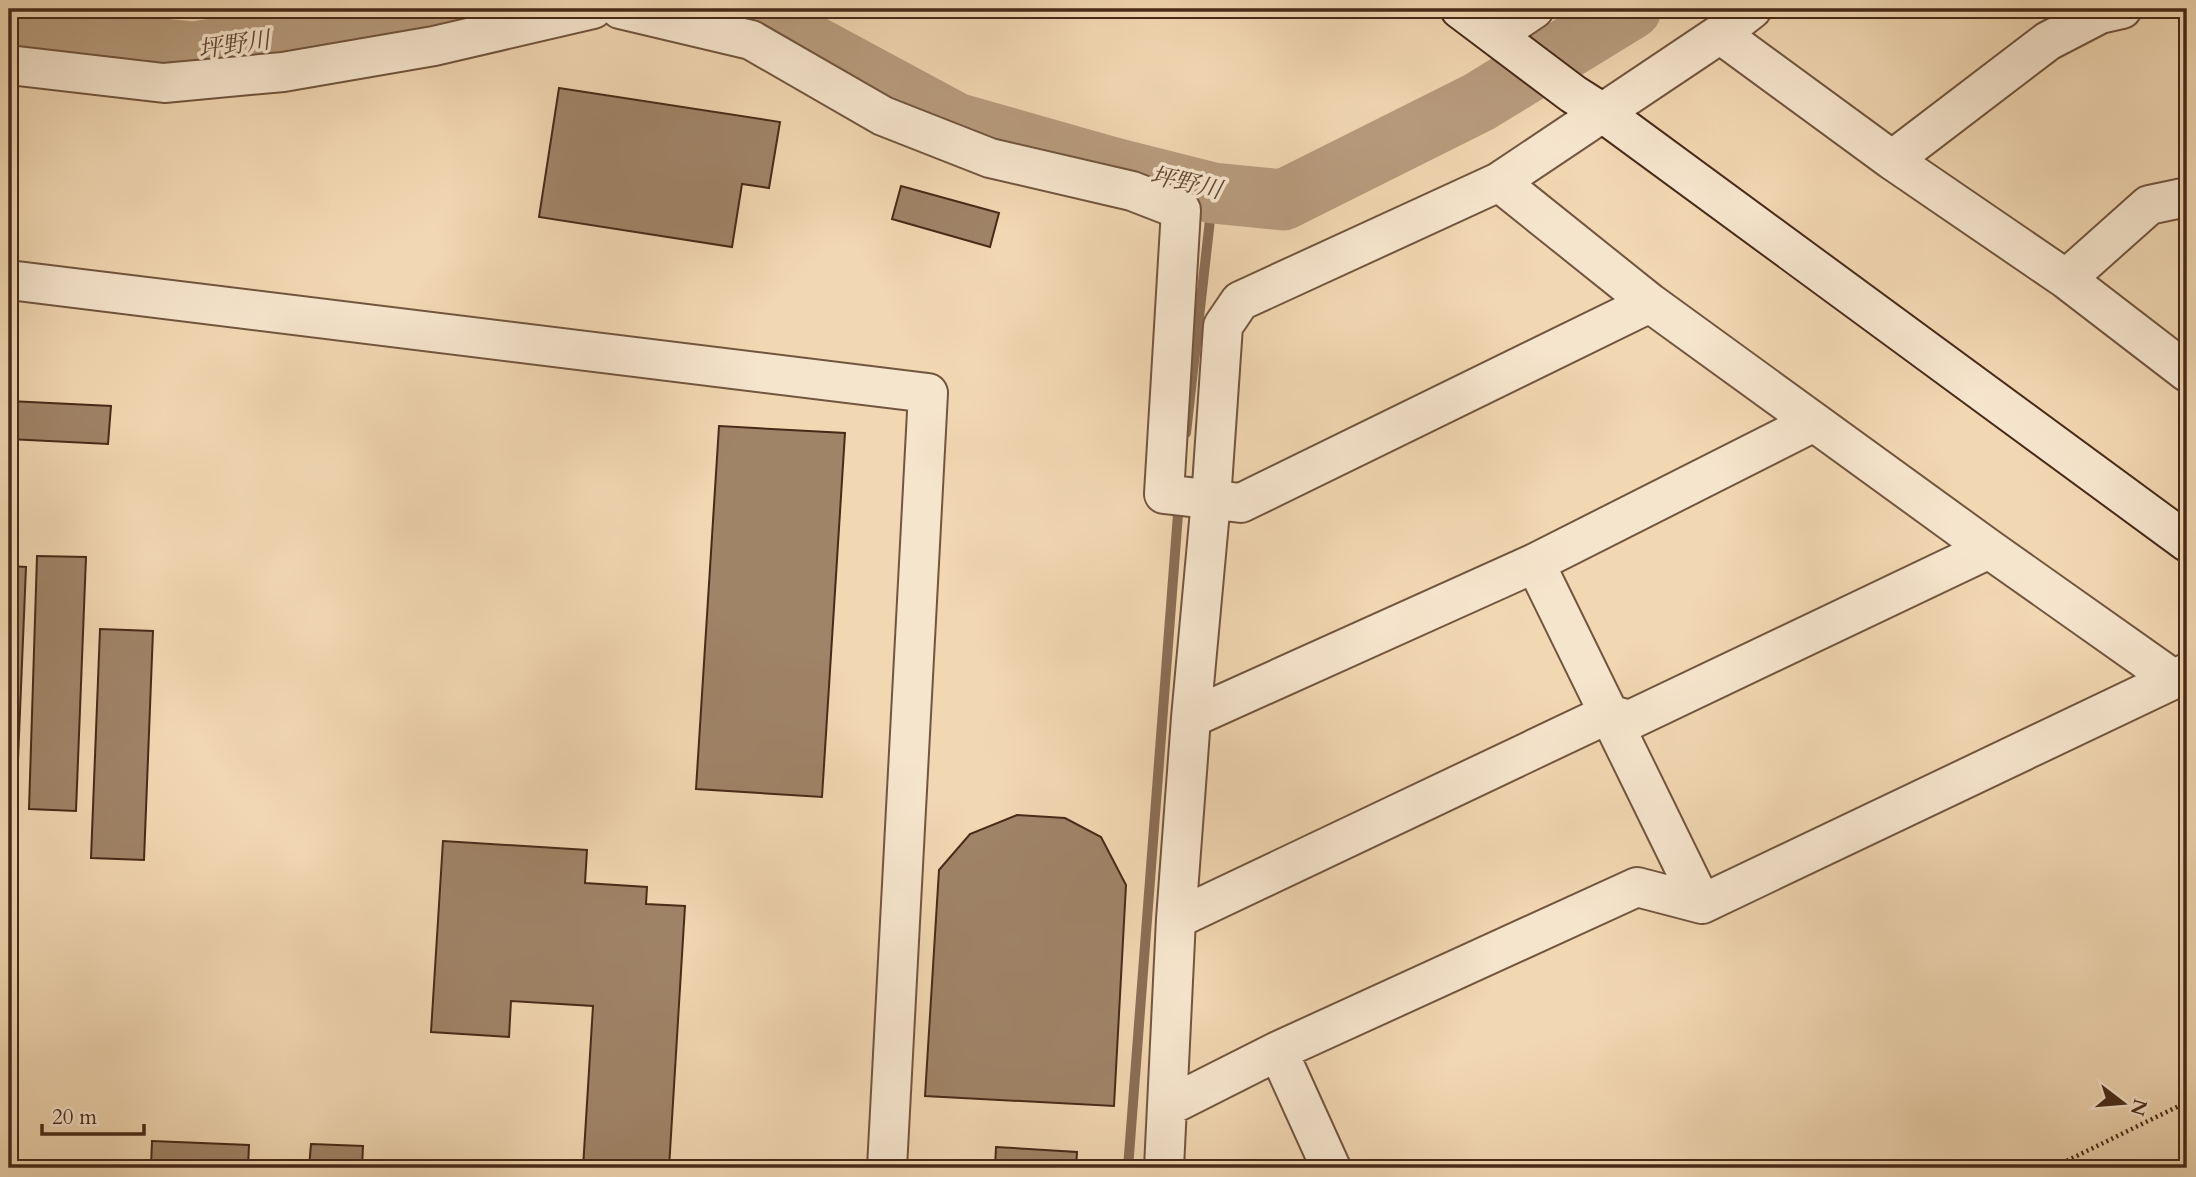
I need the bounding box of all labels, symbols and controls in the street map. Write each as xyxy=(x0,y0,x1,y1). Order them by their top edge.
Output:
water label: 坪野川 xyxy=(196,23,275,66)
water label: 坪野川 xyxy=(1147,159,1228,208)
north arrow xyxy=(2088,1068,2158,1138)
scale bar xyxy=(42,1093,144,1137)
text: N xyxy=(2123,1096,2153,1119)
text: 20 m xyxy=(52,1103,97,1132)

